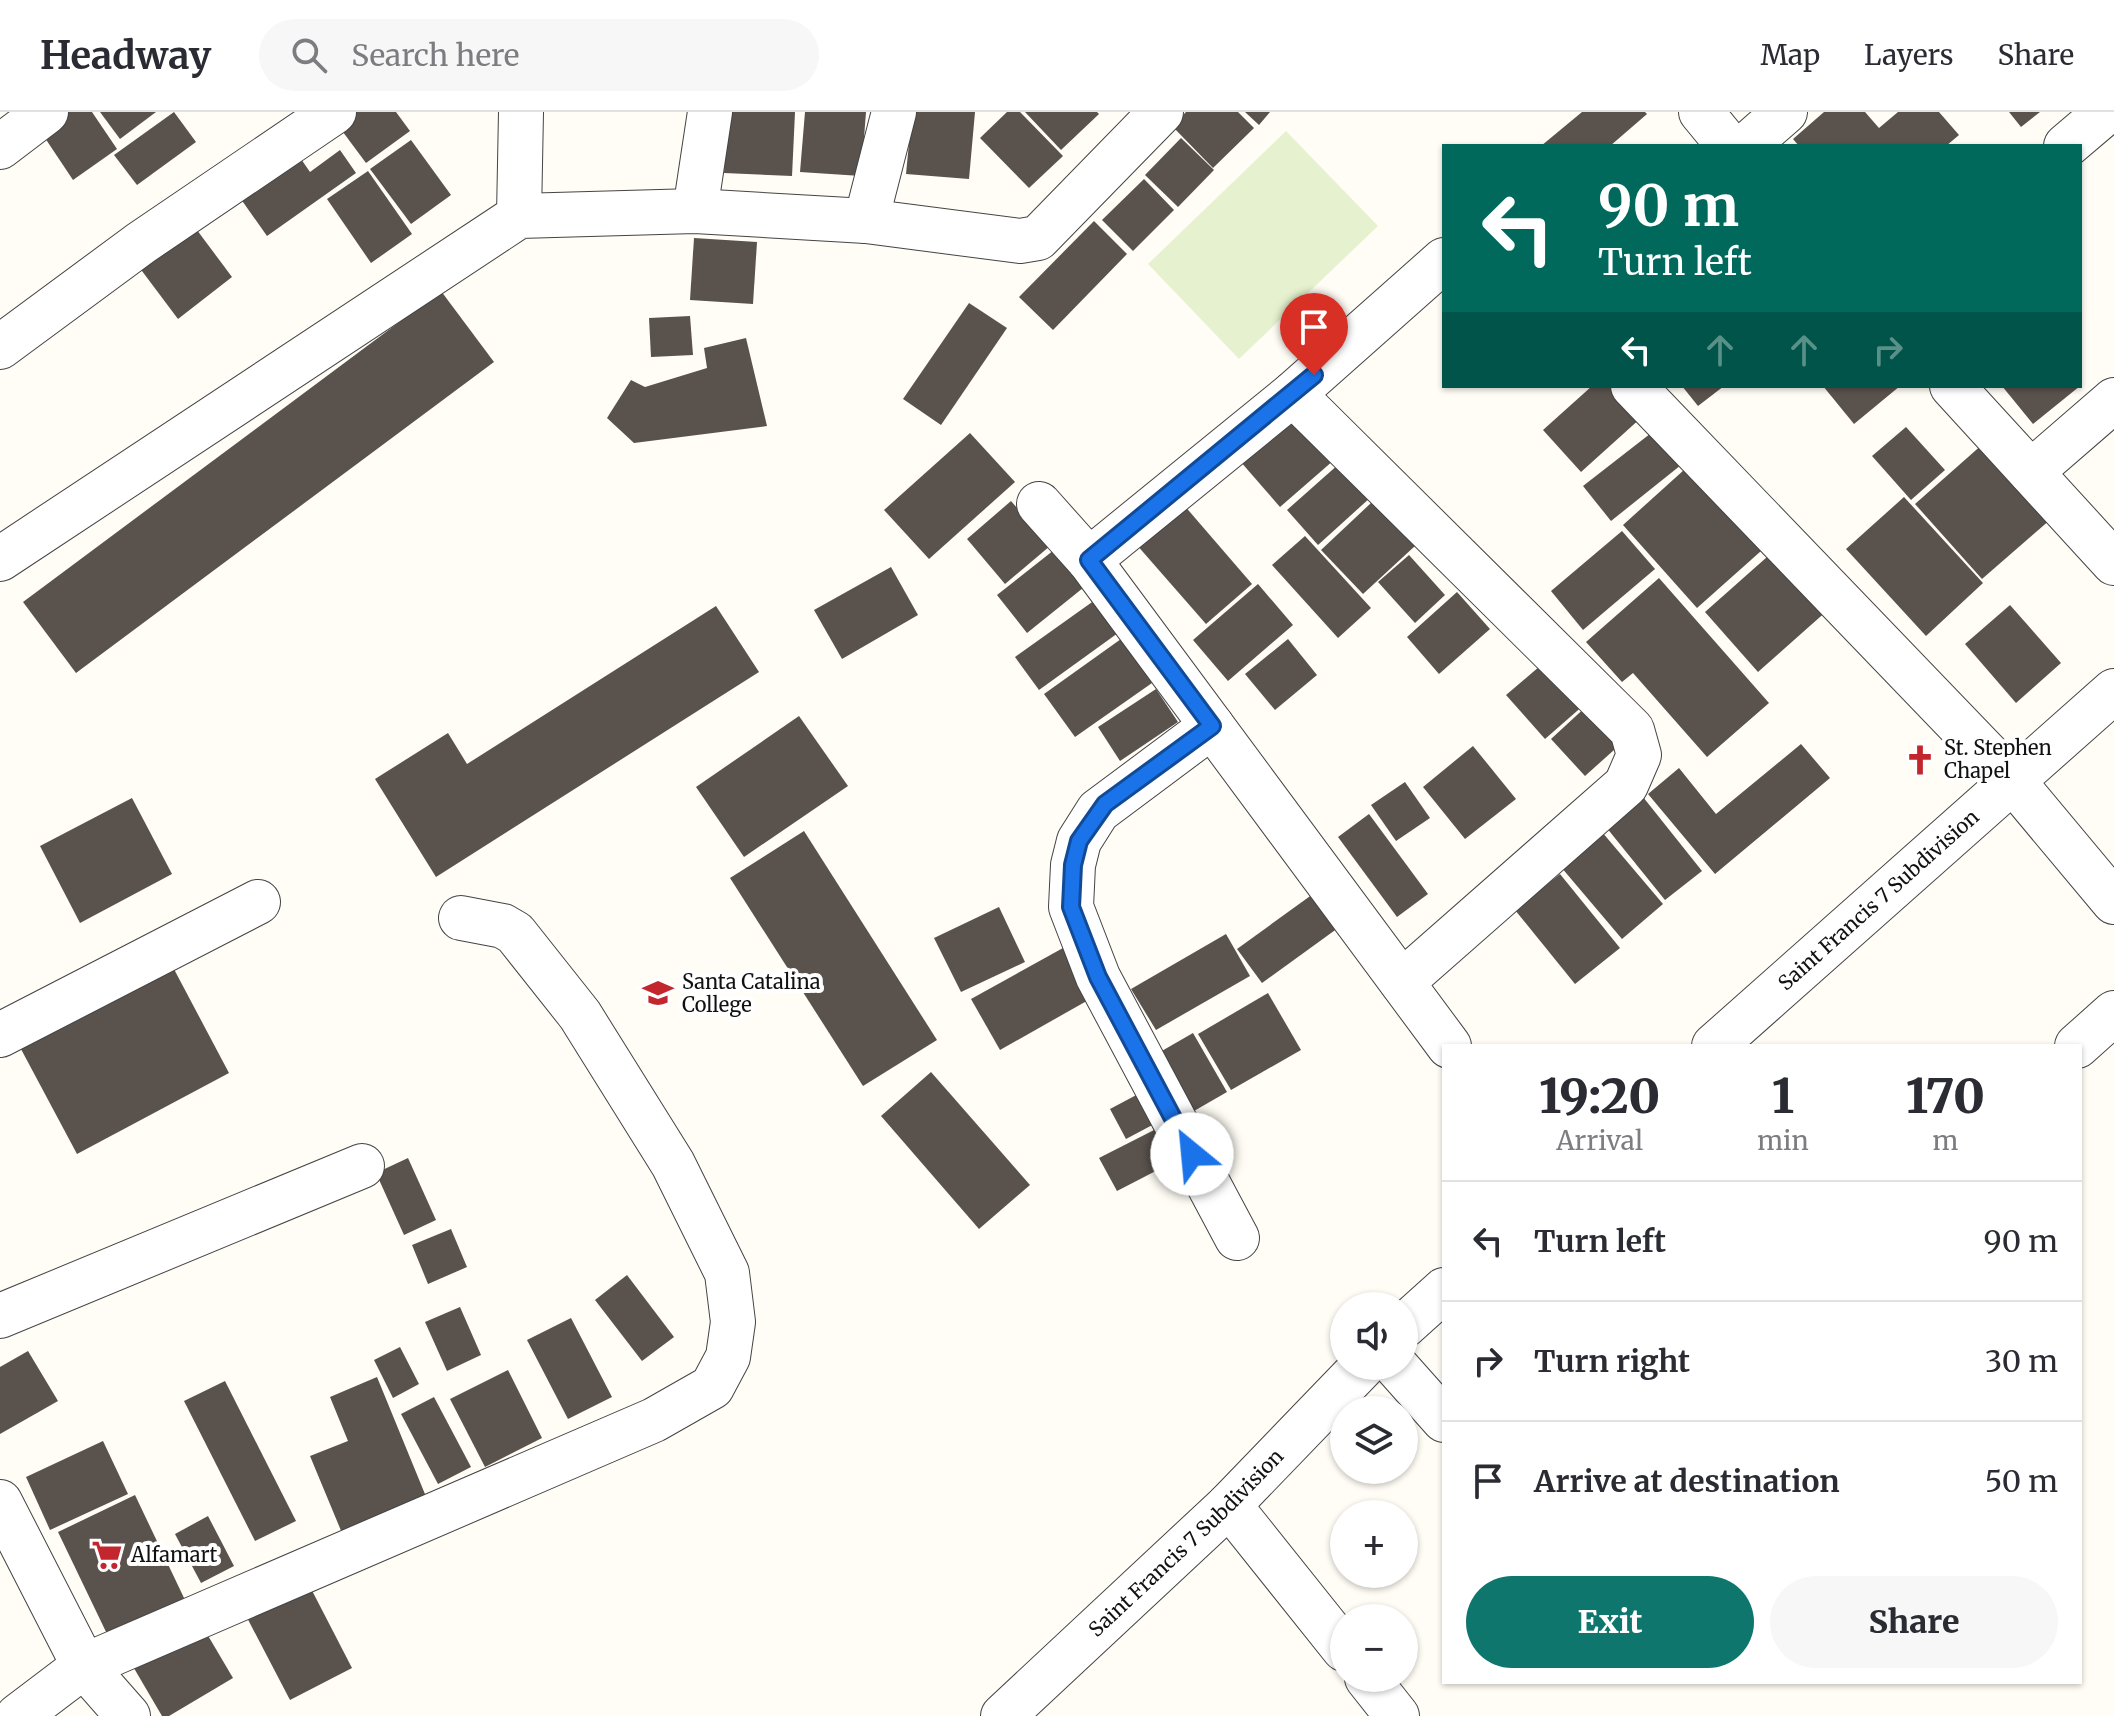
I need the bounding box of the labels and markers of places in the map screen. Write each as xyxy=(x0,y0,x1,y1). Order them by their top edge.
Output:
pin xyxy=(1280,293,1348,375)
place label: St. Stephen Chapel xyxy=(1944,735,2052,783)
church icon: St. Stephen Chapel xyxy=(1903,743,1937,777)
place label: Santa Catalina College xyxy=(682,969,821,1017)
school or university icon: Santa Catalina College xyxy=(641,976,675,1010)
supermarket icon: Alfamart xyxy=(90,1538,124,1572)
place label: Alfamart xyxy=(130,1542,218,1567)

